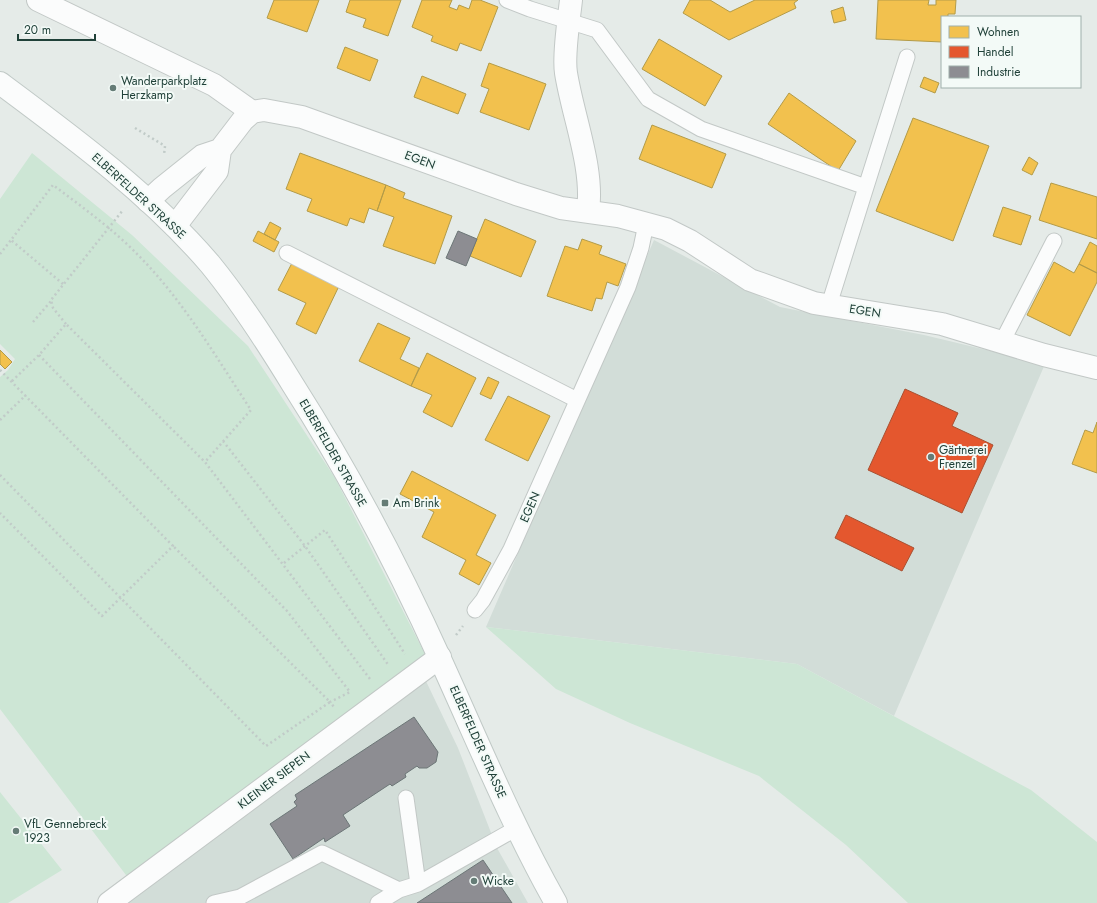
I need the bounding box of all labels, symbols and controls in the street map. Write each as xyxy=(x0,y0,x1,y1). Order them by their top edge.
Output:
scale bar xyxy=(18,16,95,42)
legend xyxy=(941,16,1081,88)
text: 20 m xyxy=(24,21,51,39)
text: Wohnen xyxy=(977,23,1020,41)
text: Handel xyxy=(977,43,1013,61)
text: Industrie xyxy=(977,63,1021,81)
place label: Wanderparkplatz Herzkamp xyxy=(121,72,207,104)
marker: Wanderparkplatz Herzkamp xyxy=(108,83,118,93)
street label: EGEN xyxy=(402,146,438,174)
street label: ELBERFELDER STRASSE xyxy=(88,149,190,243)
street label: EGEN xyxy=(848,300,882,322)
street label: ELBERFELDER STRASSE xyxy=(295,396,371,510)
place label: Gärtnerei Frenzel xyxy=(939,441,987,473)
marker: Gärtnerei Frenzel xyxy=(926,452,936,462)
street label: EGEN xyxy=(515,489,545,525)
place label: Am Brink xyxy=(393,494,440,512)
marker: Am Brink xyxy=(380,498,390,508)
street label: ELBERFELDER STRASSE xyxy=(445,683,511,801)
street label: KLEINER SIEPEN xyxy=(234,747,314,813)
place label: VfL Gennebreck 1923 xyxy=(24,815,107,847)
marker: VfL Gennebreck 1923 xyxy=(11,826,21,836)
place label: Wicke xyxy=(482,872,514,890)
marker: Wicke xyxy=(469,876,479,886)

